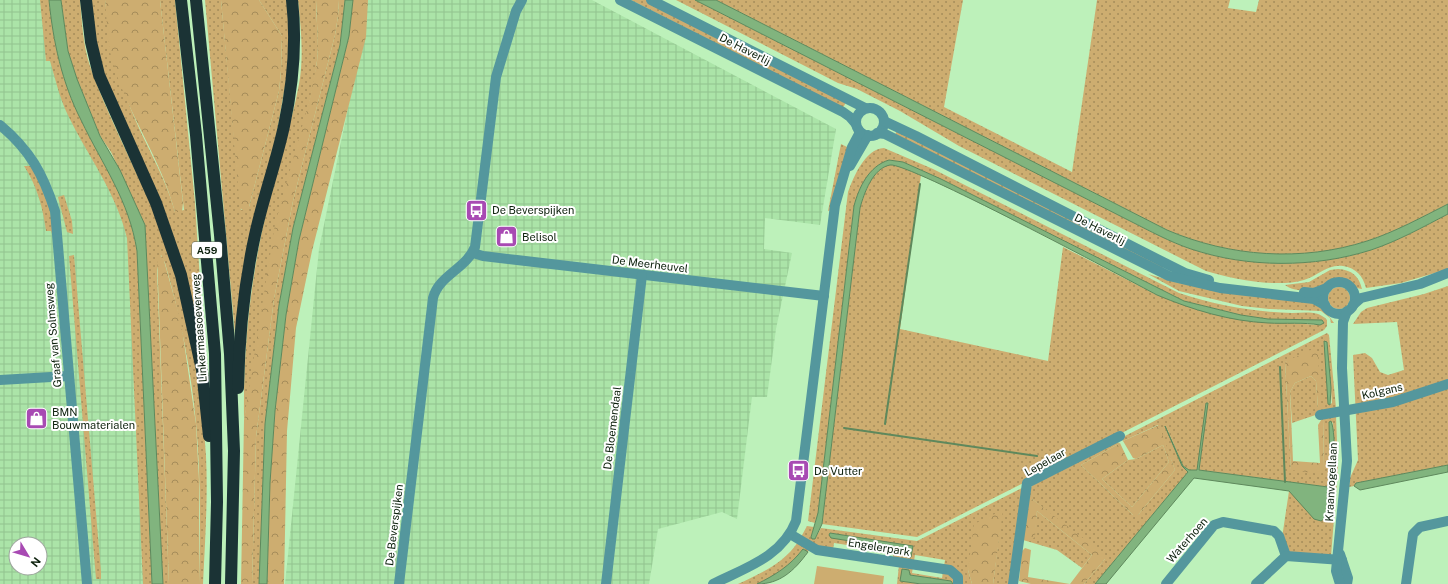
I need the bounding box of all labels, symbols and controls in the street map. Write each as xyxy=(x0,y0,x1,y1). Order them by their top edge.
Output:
street label: De Haverlij xyxy=(718,31,773,67)
bus stop icon: De Beverspijken xyxy=(463,197,489,223)
place label: De Beverspijken xyxy=(492,204,574,216)
street label: De Haverlij xyxy=(1073,211,1128,247)
shop icon: Belisol xyxy=(494,224,520,250)
place label: Belisol xyxy=(522,231,557,243)
road number: A59 xyxy=(192,242,222,258)
street label: De Meerheuvel xyxy=(611,253,689,275)
street label: Linkermaasoeverweg xyxy=(189,273,209,383)
street label: Graaf van Solmsweg xyxy=(42,282,64,388)
street label: Kolgans xyxy=(1360,380,1404,402)
street label: De Bloemendaal xyxy=(601,386,623,470)
shop icon: BMN Bouwmaterialen xyxy=(24,405,50,431)
place label: BMN Bouwmaterialen xyxy=(52,406,135,431)
street label: Kraanvogellaan xyxy=(1323,442,1339,522)
street label: Lepelaar xyxy=(1022,446,1068,478)
bus stop icon: De Vutter xyxy=(786,458,812,484)
place label: De Vutter xyxy=(814,465,862,477)
street label: De Beverspijken xyxy=(383,483,405,567)
street label: Waterhoen xyxy=(1164,515,1210,565)
north arrow xyxy=(8,536,48,576)
street label: Engelerpark xyxy=(847,536,911,558)
text: N xyxy=(29,555,43,569)

